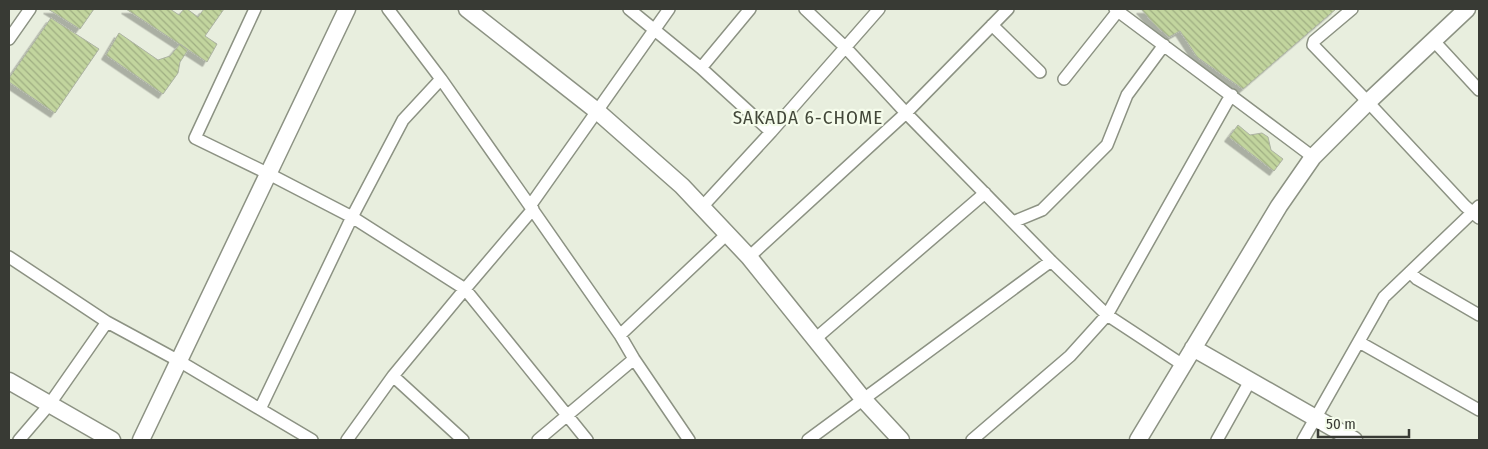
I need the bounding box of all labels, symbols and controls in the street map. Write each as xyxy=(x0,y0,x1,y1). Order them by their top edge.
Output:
district label: SAKADA 6-CHOME xyxy=(733,106,883,129)
scale bar xyxy=(1318,406,1409,438)
text: 50 m xyxy=(1326,415,1356,433)

